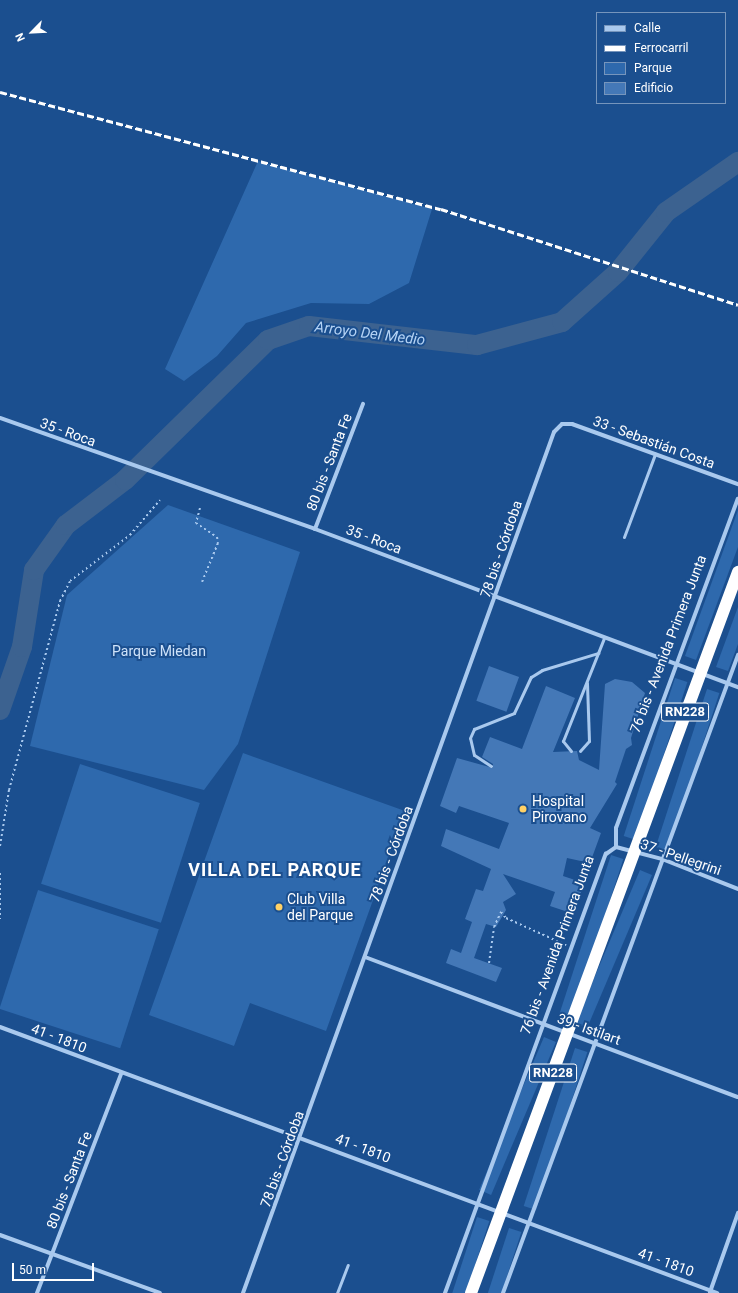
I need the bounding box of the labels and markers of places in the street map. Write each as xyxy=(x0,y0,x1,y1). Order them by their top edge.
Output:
place label: Hospital Pirovano xyxy=(532,793,587,826)
marker: Hospital Pirovano xyxy=(517,803,529,815)
place label: Club Villa del Parque xyxy=(287,891,353,924)
marker: Club Villa del Parque xyxy=(274,902,284,912)

